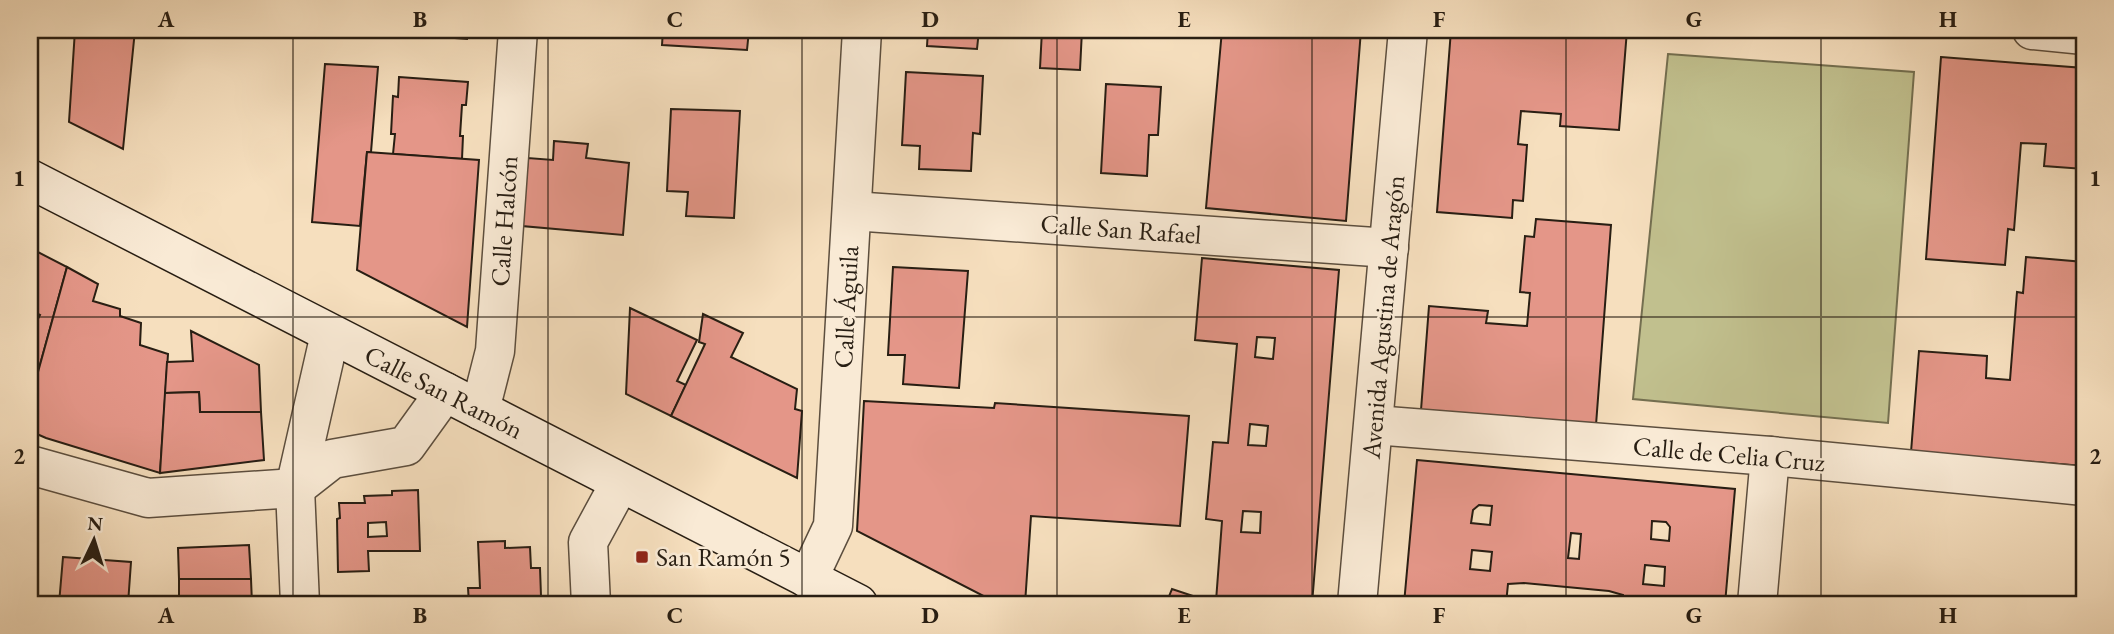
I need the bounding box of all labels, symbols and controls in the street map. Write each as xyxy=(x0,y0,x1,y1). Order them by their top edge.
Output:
text: A xyxy=(157,4,175,34)
text: B xyxy=(413,4,427,34)
text: C xyxy=(667,4,683,34)
text: D xyxy=(921,4,939,34)
text: E xyxy=(1177,4,1191,34)
text: F xyxy=(1433,4,1446,34)
text: G xyxy=(1686,4,1702,34)
text: H xyxy=(1939,4,1957,34)
street label: Calle Halcón xyxy=(482,154,526,288)
text: 1 xyxy=(13,163,25,193)
text: 1 xyxy=(2089,163,2101,193)
street label: Avenida Agustina de Aragón xyxy=(1354,174,1412,461)
street label: Calle San Rafael xyxy=(1039,206,1203,252)
street label: Calle Águila xyxy=(826,244,866,369)
street label: Calle San Ramón xyxy=(359,337,529,447)
street label: Calle de Celia Cruz xyxy=(1632,429,1827,479)
text: 2 xyxy=(13,441,25,471)
text: 2 xyxy=(2089,441,2101,471)
north arrow xyxy=(60,504,130,574)
text: N xyxy=(87,511,104,537)
place label: San Ramón 5 xyxy=(656,540,791,574)
marker: San Ramón 5 xyxy=(634,549,650,565)
text: A xyxy=(157,600,175,630)
text: B xyxy=(413,600,427,630)
text: C xyxy=(667,600,683,630)
text: D xyxy=(921,600,939,630)
text: E xyxy=(1177,600,1191,630)
text: F xyxy=(1433,600,1446,630)
text: G xyxy=(1686,600,1702,630)
text: H xyxy=(1939,600,1957,630)

